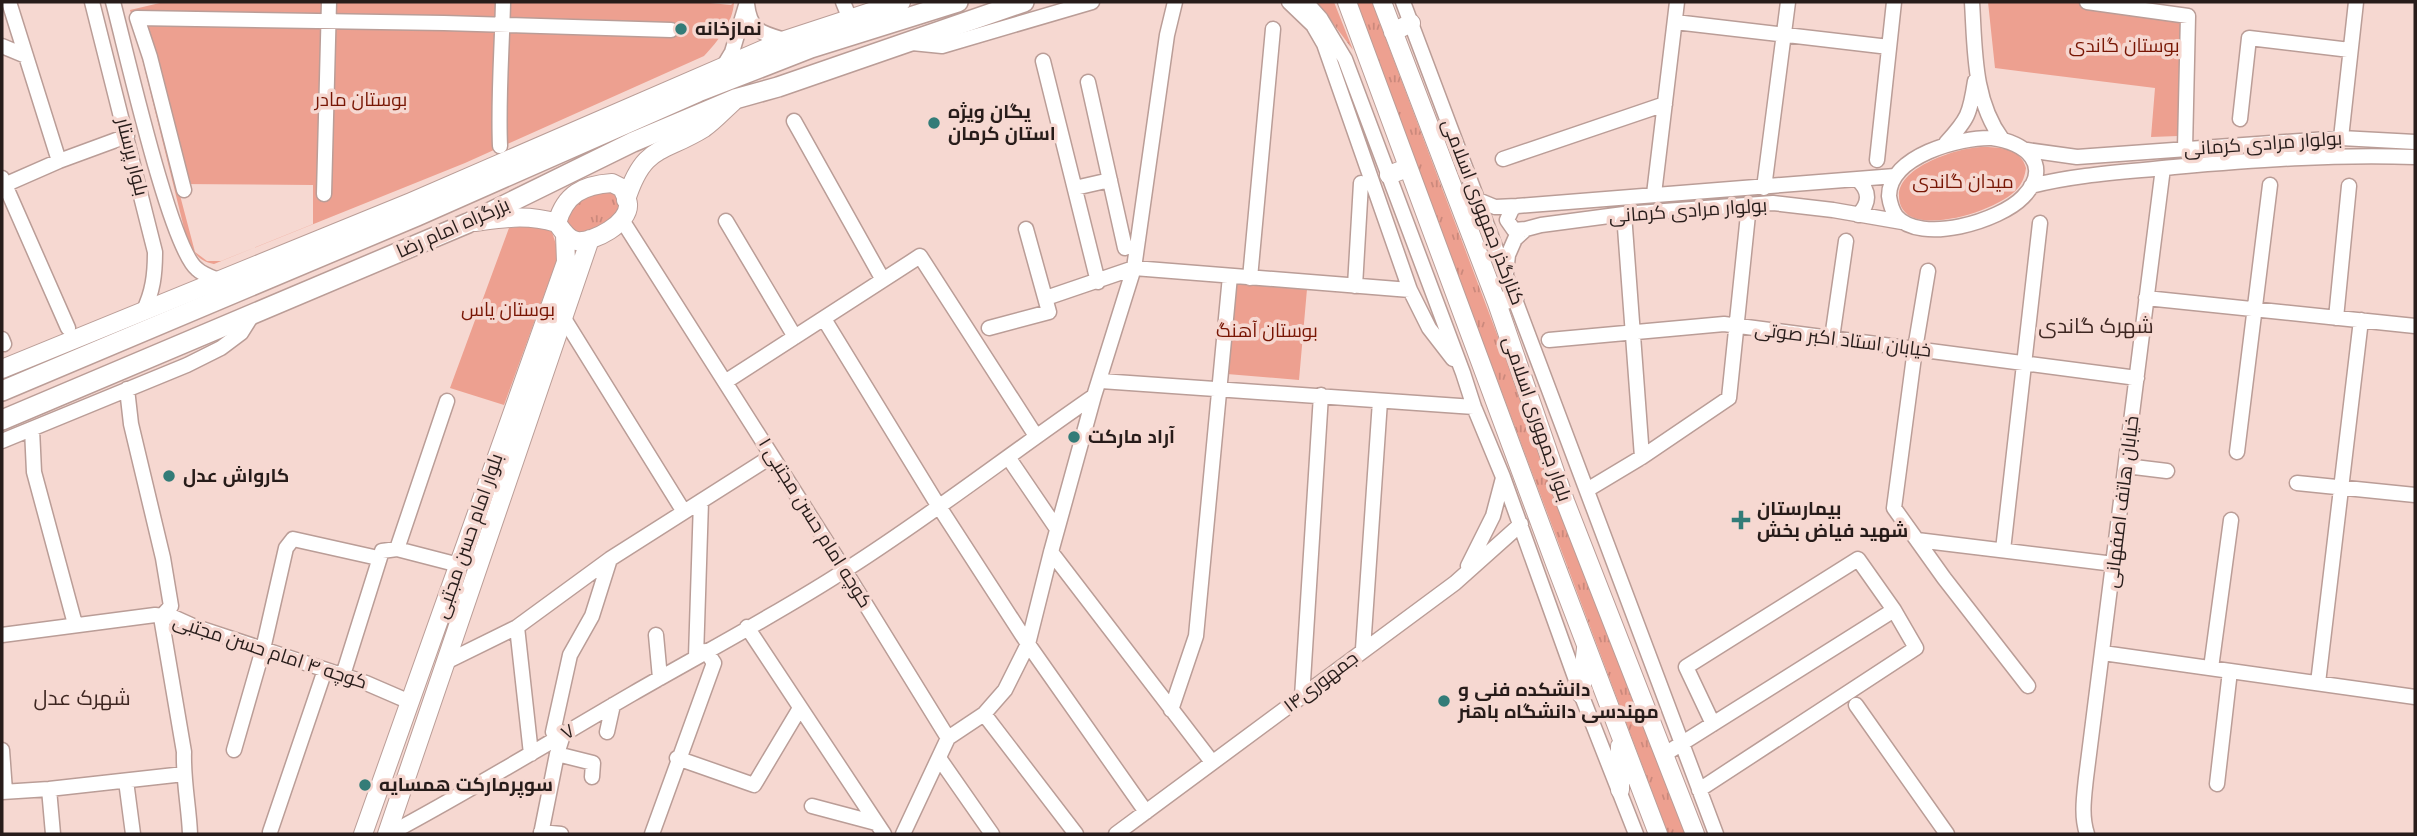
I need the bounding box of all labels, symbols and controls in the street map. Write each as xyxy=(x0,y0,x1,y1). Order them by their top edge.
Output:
place label: نمازخانه xyxy=(695,16,762,42)
marker: نمازخانه xyxy=(673,21,689,37)
park label: بوستان گاندی xyxy=(2068,33,2180,59)
park label: بوستان مادر xyxy=(314,87,407,113)
place label: یگان ویژه استان کرمان xyxy=(948,99,1056,147)
street label: بلوار پرستار xyxy=(110,114,154,199)
marker: یگان ویژه استان کرمان xyxy=(926,115,942,131)
street label: کنارگذر جمهوری اسلامی xyxy=(1436,115,1530,309)
street label: بولوار مرادی کرمانی xyxy=(2183,126,2343,162)
park label: میدان گاندی xyxy=(1912,169,2014,195)
street label: بزرگراه امام رضا xyxy=(392,191,514,265)
street label: بولوار مرادی کرمانی xyxy=(1608,193,1768,229)
park label: بوستان یاس xyxy=(461,297,555,323)
district label: شهرک گاندی xyxy=(2038,312,2154,340)
street label: خیابان استاد اکبر صوتی xyxy=(1753,316,1933,364)
park label: بوستان آهنگ xyxy=(1216,318,1318,344)
street label: بلوار جمهوری اسلامی xyxy=(1497,333,1577,505)
street label: خیابان هاتف اصفهانی xyxy=(2099,414,2145,590)
place label: آراد مارکت xyxy=(1088,424,1175,450)
marker: آراد مارکت xyxy=(1066,429,1082,445)
street label: کوچه امام حسن مجتبی ۱ xyxy=(752,433,878,613)
street label: بلوار امام حسن مجتبی xyxy=(429,450,509,622)
place label: کارواش عدل xyxy=(183,463,289,489)
marker: کارواش عدل xyxy=(161,468,177,484)
place label: بیمارستان شهید فیاض بخش xyxy=(1757,496,1908,544)
marker: بیمارستان شهید فیاض بخش xyxy=(1731,510,1751,530)
street label: کوچه ۴ امام حسن مجتبی xyxy=(170,608,370,696)
street label: جمهوری۱۴ xyxy=(1278,645,1364,719)
place label: دانشکده فنی و مهندسی دانشگاه باهنر xyxy=(1457,677,1659,725)
district label: شهرک عدل xyxy=(33,684,131,712)
marker: دانشکده فنی و مهندسی دانشگاه باهنر xyxy=(1436,693,1452,709)
street label: ۷ xyxy=(556,718,580,746)
place label: سوپرمارکت همسایه xyxy=(379,772,553,798)
marker: سوپرمارکت همسایه xyxy=(357,777,373,793)

